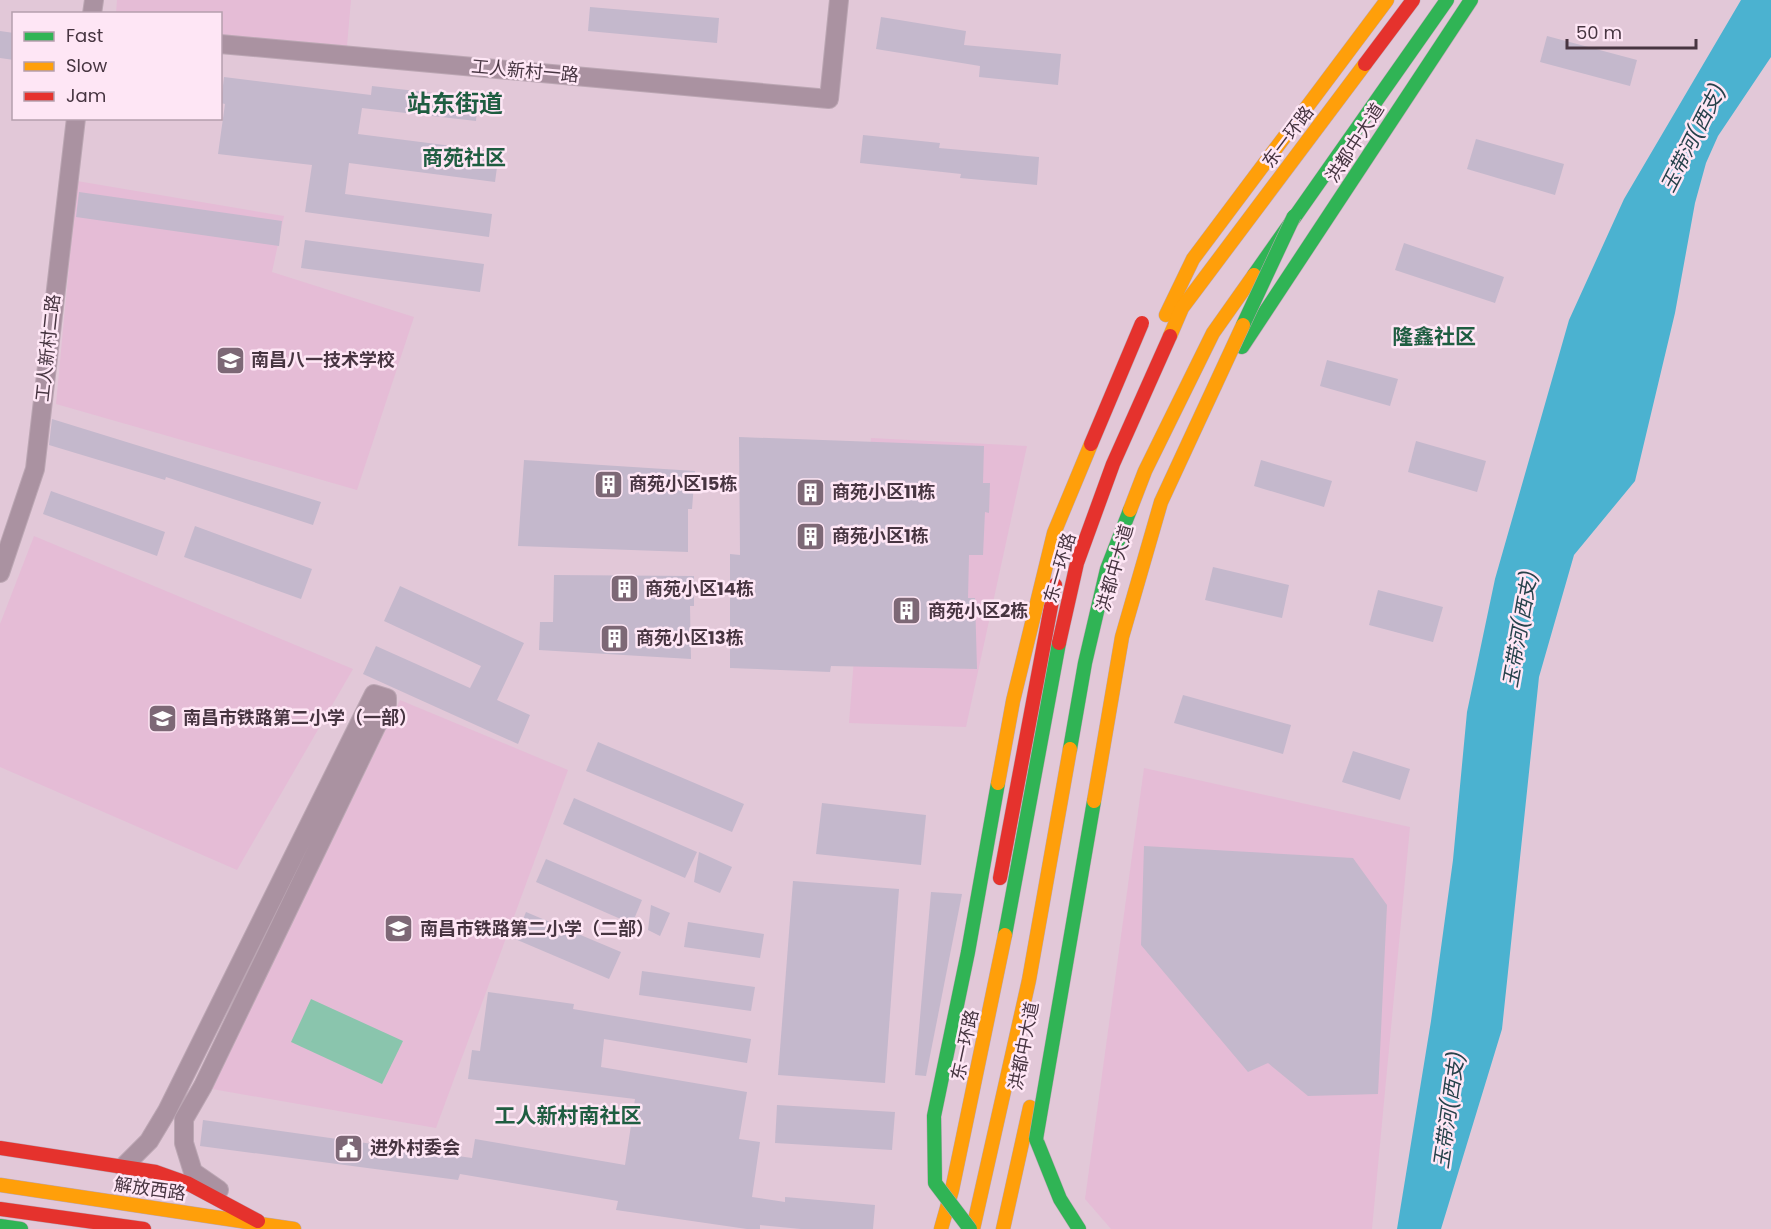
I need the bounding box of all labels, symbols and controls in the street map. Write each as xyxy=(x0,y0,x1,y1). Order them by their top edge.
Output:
legend xyxy=(12,12,222,120)
scale bar xyxy=(1567,12,1696,50)
text: 50 m xyxy=(1576,20,1622,45)
text: Fast xyxy=(66,23,103,48)
text: Slow xyxy=(66,53,108,78)
street label: 工人新村一路 xyxy=(470,53,580,88)
water label: 玉带河(西支) xyxy=(1654,79,1732,197)
text: Jam xyxy=(66,83,106,108)
district label: 站东街道 xyxy=(407,87,503,120)
street label: 洪都中大道 xyxy=(1320,98,1390,187)
street label: 东一环路 xyxy=(1256,100,1319,173)
district label: 商苑社区 xyxy=(422,143,506,172)
street label: 工人新村二路 xyxy=(29,293,66,403)
district label: 隆鑫社区 xyxy=(1392,322,1476,351)
school or university icon: 南昌八一技术学校 xyxy=(214,344,246,376)
place label: 南昌八一技术学校 xyxy=(251,347,395,372)
building icon: 商苑小区15栋 xyxy=(592,468,624,500)
place label: 商苑小区15栋 xyxy=(629,471,737,496)
building icon: 商苑小区11栋 xyxy=(795,476,827,508)
place label: 商苑小区11栋 xyxy=(832,479,936,504)
building icon: 商苑小区1栋 xyxy=(795,520,827,552)
street label: 洪都中大道 xyxy=(1090,521,1139,615)
place label: 商苑小区1栋 xyxy=(832,523,929,548)
street label: 东一环路 xyxy=(1038,530,1081,606)
water label: 玉带河(西支) xyxy=(1496,568,1544,690)
building icon: 商苑小区14栋 xyxy=(608,573,640,605)
place label: 商苑小区14栋 xyxy=(645,576,754,601)
building icon: 商苑小区2栋 xyxy=(891,595,923,627)
place label: 商苑小区2栋 xyxy=(928,598,1028,623)
building icon: 商苑小区13栋 xyxy=(599,622,631,654)
place label: 商苑小区13栋 xyxy=(636,625,744,650)
school or university icon: 南昌市铁路第二小学（一部） xyxy=(146,702,178,734)
place label: 南昌市铁路第二小学（一部） xyxy=(183,705,417,730)
school or university icon: 南昌市铁路第二小学（二部） xyxy=(383,913,415,945)
place label: 南昌市铁路第二小学（二部） xyxy=(420,916,654,941)
street label: 洪都中大道 xyxy=(1003,999,1044,1092)
street label: 东一环路 xyxy=(945,1007,984,1083)
water label: 玉带河(西支) xyxy=(1427,1050,1471,1170)
district label: 工人新村南社区 xyxy=(495,1101,642,1130)
public building icon: 进外村委会 xyxy=(333,1132,365,1164)
place label: 进外村委会 xyxy=(370,1135,460,1160)
street label: 解放西路 xyxy=(113,1171,187,1206)

